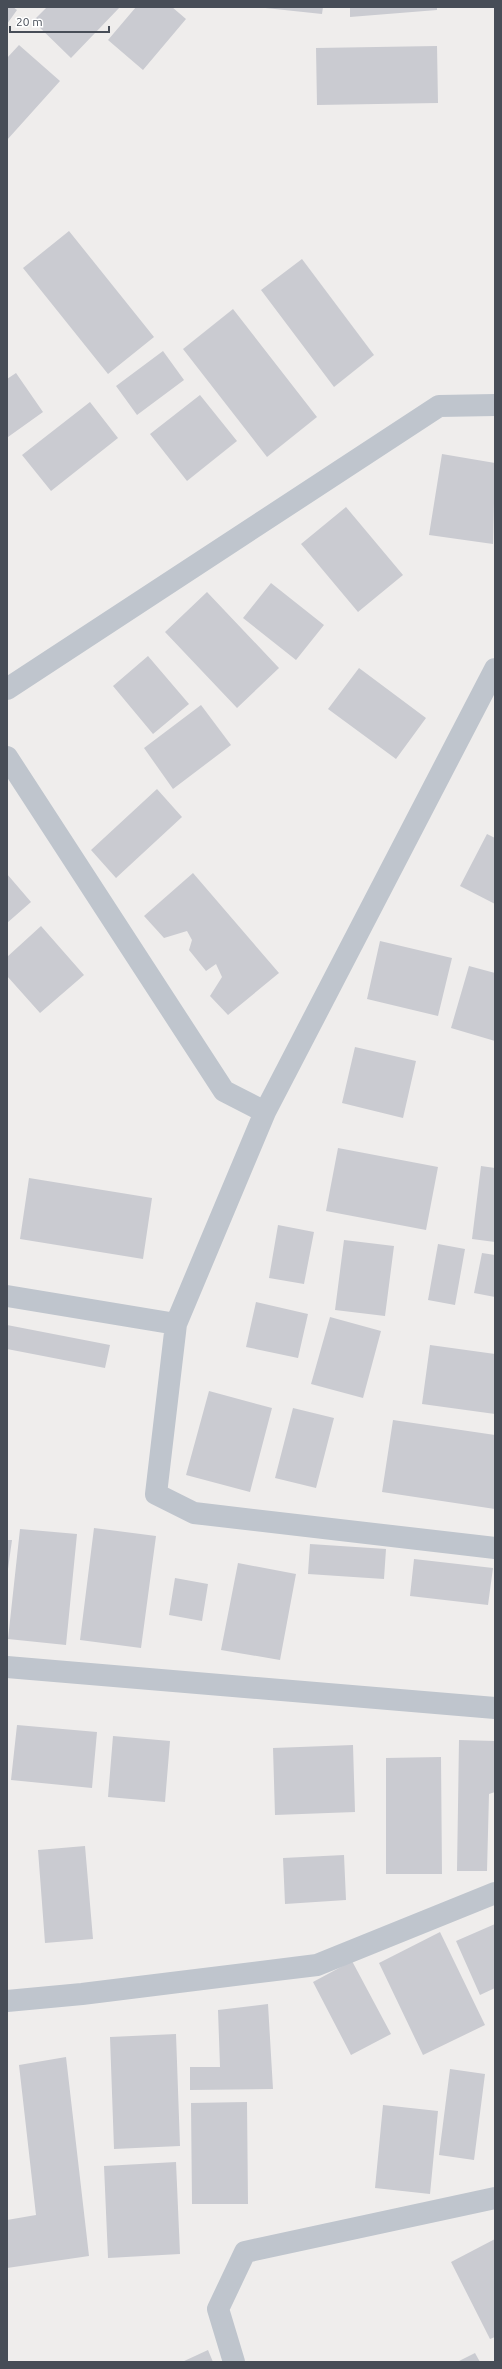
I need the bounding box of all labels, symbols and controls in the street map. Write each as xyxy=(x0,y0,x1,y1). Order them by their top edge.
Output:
scale bar xyxy=(10,8,109,34)
text: 20 m xyxy=(16,15,43,28)

